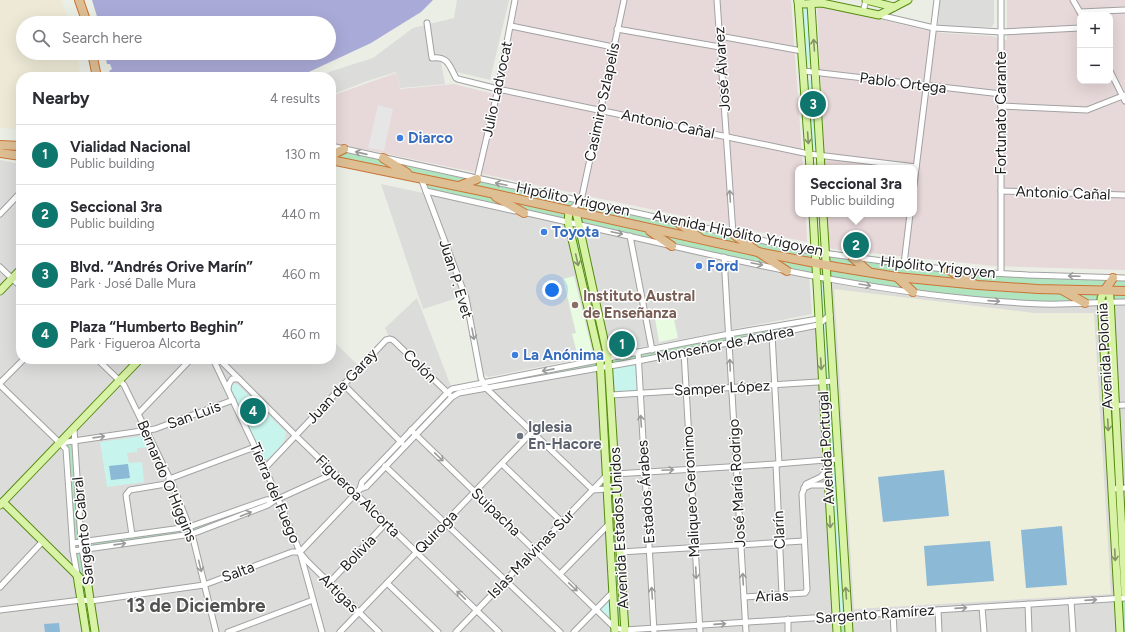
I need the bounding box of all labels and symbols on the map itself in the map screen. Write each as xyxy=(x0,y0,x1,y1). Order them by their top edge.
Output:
street label: José Álvarez xyxy=(710,26,734,112)
street label: Julio Ladvocat xyxy=(478,39,516,138)
one-way arrow xyxy=(810,39,817,52)
street label: Casimiro Szlapelis xyxy=(581,41,623,163)
street label: Fortunato Carante xyxy=(992,51,1010,175)
street label: Pablo Ortega xyxy=(858,69,948,97)
pin: 3 xyxy=(800,89,826,119)
street label: Antonio Cañal xyxy=(620,105,716,143)
place label: Diarco xyxy=(408,129,453,147)
one-way arrow xyxy=(805,131,812,144)
marker: Diarco xyxy=(395,133,405,143)
one-way arrow xyxy=(355,148,368,156)
street label: Hipólito Yrigoyen xyxy=(514,178,632,220)
one-way arrow xyxy=(495,179,508,187)
street label: Antonio Cañal xyxy=(1015,182,1111,204)
one-way arrow xyxy=(727,189,734,202)
street label: Avenida Hipólito Yrigoyen xyxy=(651,206,825,260)
place label: Toyota xyxy=(552,223,599,241)
marker: Toyota xyxy=(539,227,549,237)
one-way arrow xyxy=(610,230,623,238)
pin: 2 xyxy=(843,230,869,260)
street label: Juan P. Evet xyxy=(435,237,477,321)
street label: Hipólito Yrigoyen xyxy=(879,252,997,282)
one-way arrow xyxy=(573,253,581,266)
place label: Ford xyxy=(707,257,739,275)
marker: Ford xyxy=(694,261,704,271)
one-way arrow xyxy=(751,261,764,269)
one-way arrow xyxy=(1068,273,1081,280)
your location xyxy=(542,280,562,300)
one-way arrow xyxy=(858,281,871,289)
place label: Instituto Austral de Enseñanza xyxy=(583,287,695,322)
one-way arrow xyxy=(987,297,1000,304)
marker: Instituto Austral de Enseñanza xyxy=(570,300,580,310)
street label: Avenida Polonia xyxy=(1093,302,1117,410)
street label: Monseñor de Andrea xyxy=(655,322,795,366)
one-way arrow xyxy=(469,327,477,340)
pin: 1 xyxy=(609,329,635,359)
street label: Juan de Garay xyxy=(303,345,381,427)
street label: Colón xyxy=(400,346,440,386)
place label: La Anónima xyxy=(523,346,604,364)
marker: La Anónima xyxy=(510,350,520,360)
one-way arrow xyxy=(818,357,825,370)
one-way arrow xyxy=(727,359,734,372)
one-way arrow xyxy=(542,366,555,374)
street label: Samper López xyxy=(673,376,771,400)
street label: Avenida Portugal xyxy=(814,391,838,505)
pin: 4 xyxy=(240,396,266,426)
street label: San Luis xyxy=(165,397,223,433)
one-way arrow xyxy=(638,415,645,428)
street label: Bernardo O'Higgins xyxy=(133,417,201,545)
place label: Iglesia En-Hacore xyxy=(528,418,602,453)
street label: José María Rodrigo xyxy=(725,418,749,548)
one-way arrow xyxy=(1104,418,1112,431)
street label: Maliqueo Geronimo xyxy=(679,426,703,558)
marker: Iglesia En-Hacore xyxy=(515,431,525,441)
one-way arrow xyxy=(92,433,105,441)
street label: Estados Árabes xyxy=(633,439,659,545)
street label: Tierra del Fuego xyxy=(246,440,304,546)
street label: Avenida Estados Unidos xyxy=(606,447,632,609)
street label: Figueroa Alcorta xyxy=(312,451,404,541)
one-way arrow xyxy=(434,453,444,462)
one-way arrow xyxy=(661,467,674,474)
street label: Sargento Cabral xyxy=(68,476,98,586)
street label: Suipacha xyxy=(468,484,524,540)
street label: Quiroga xyxy=(411,506,461,558)
street label: Islas Malvinas Sur xyxy=(484,506,578,602)
one-way arrow xyxy=(239,509,251,517)
street label: Clarín xyxy=(769,510,789,550)
one-way arrow xyxy=(827,515,834,528)
street label: Bolivia xyxy=(336,531,380,575)
one-way arrow xyxy=(113,540,126,548)
one-way arrow xyxy=(1112,548,1119,561)
street label: Salta xyxy=(219,558,257,586)
one-way arrow xyxy=(196,559,204,572)
one-way arrow xyxy=(692,566,700,579)
street label: Artigas xyxy=(316,570,362,616)
one-way arrow xyxy=(739,573,746,586)
one-way arrow xyxy=(568,582,578,592)
street label: Arias xyxy=(755,586,789,606)
one-way arrow xyxy=(648,587,655,600)
one-way arrow xyxy=(843,587,850,600)
one-way arrow xyxy=(456,590,466,600)
district label: 13 de Diciembre xyxy=(126,594,266,617)
one-way arrow xyxy=(1084,596,1097,604)
street label: Sargento Ramírez xyxy=(815,601,935,627)
one-way arrow xyxy=(954,605,967,612)
one-way arrow xyxy=(713,620,726,627)

